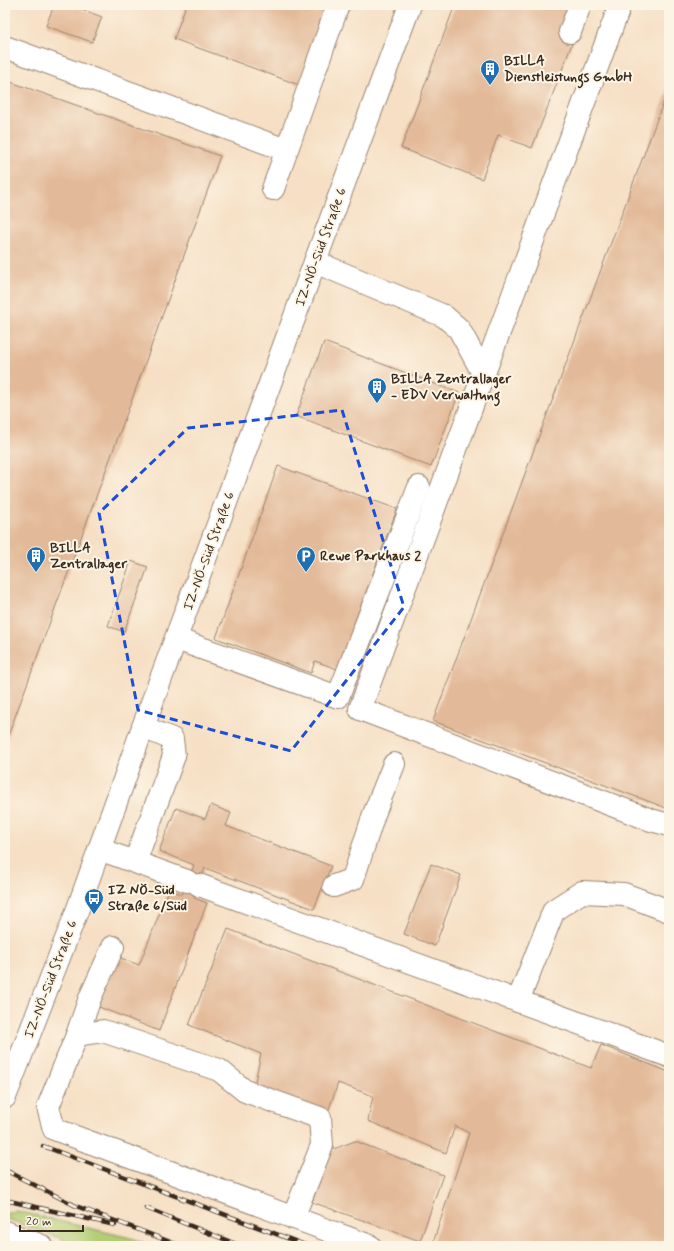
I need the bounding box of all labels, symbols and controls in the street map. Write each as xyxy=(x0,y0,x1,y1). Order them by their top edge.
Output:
place label: BILLA Dienstleistungs GmbH xyxy=(504,52,632,89)
building icon: BILLA Dienstleistungs GmbH xyxy=(479,58,501,86)
street label: IZ-NÖ-Süd Straße 6 xyxy=(291,185,351,309)
place label: BILLA Zentrallager - EDV Verwaltung xyxy=(391,370,512,407)
building icon: BILLA Zentrallager - EDV Verwaltung xyxy=(366,376,388,404)
street label: IZ-NÖ-Süd Straße 6 xyxy=(179,489,239,613)
place label: BILLA Zentrallager xyxy=(50,539,128,574)
building icon: BILLA Zentrallager xyxy=(25,545,47,573)
parking icon: Rewe Parkhaus 2 xyxy=(295,545,317,573)
place label: Rewe Parkhaus 2 xyxy=(320,547,421,565)
place label: IZ NÖ-Süd Straße 6/Süd xyxy=(108,881,187,915)
bus stop icon: IZ NÖ-Süd Straße 6/Süd xyxy=(83,887,105,915)
street label: IZ-NÖ-Süd Straße 6 xyxy=(20,917,82,1041)
scale bar xyxy=(20,1207,83,1233)
text: 20 m xyxy=(26,1214,52,1230)

